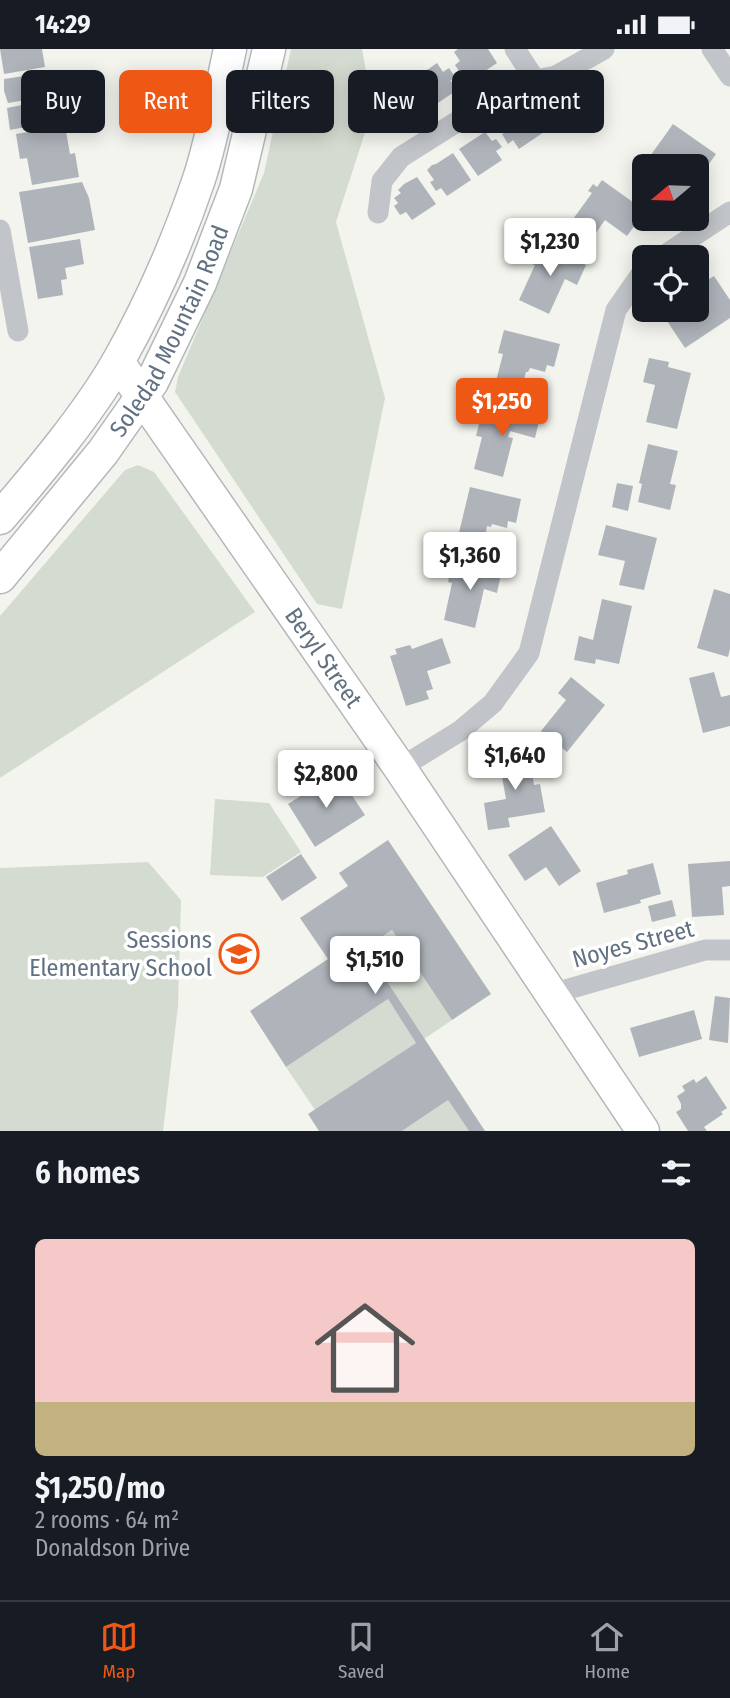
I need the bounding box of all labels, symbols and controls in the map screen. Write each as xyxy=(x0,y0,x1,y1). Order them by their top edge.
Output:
text: 14:29 xyxy=(35,9,91,40)
chip: Buy xyxy=(21,70,105,133)
chip: Rent xyxy=(119,70,212,133)
chip: Filters xyxy=(226,70,334,133)
chip: New xyxy=(348,70,438,133)
chip: Apartment xyxy=(452,70,604,133)
north arrow xyxy=(632,154,709,231)
map controls xyxy=(632,154,709,322)
pin: $1,230 xyxy=(493,219,607,278)
street label: Soledad Mountain Road xyxy=(104,221,235,442)
text: $1,230 xyxy=(520,227,580,255)
button: locate xyxy=(632,245,709,322)
pin: $1,250 xyxy=(445,379,559,438)
text: $1,250 xyxy=(472,387,532,415)
pin: $1,360 xyxy=(413,533,527,592)
text: $1,360 xyxy=(439,541,501,569)
street label: Beryl Street xyxy=(279,602,368,713)
pin: $1,640 xyxy=(458,733,572,792)
text: $1,640 xyxy=(484,741,546,769)
pin: $2,800 xyxy=(269,751,383,810)
text: $2,800 xyxy=(294,759,358,787)
street label: Noyes Street xyxy=(569,914,697,974)
place label: Sessions Elementary School xyxy=(29,926,212,982)
school or university icon: Sessions Elementary School xyxy=(218,933,260,975)
pin: $1,510 xyxy=(318,937,432,996)
text: $1,510 xyxy=(346,945,404,973)
icon: filters xyxy=(657,1154,695,1192)
text: 6 homes xyxy=(35,1155,140,1191)
icon: home xyxy=(302,1285,428,1411)
text: $1,250/mo xyxy=(35,1470,165,1506)
text: 2 rooms · 64 m² xyxy=(35,1506,179,1534)
text: Donaldson Drive xyxy=(35,1534,190,1562)
tab: Map xyxy=(100,1618,138,1683)
tab: Saved xyxy=(338,1618,384,1683)
tab: Home xyxy=(584,1618,630,1683)

